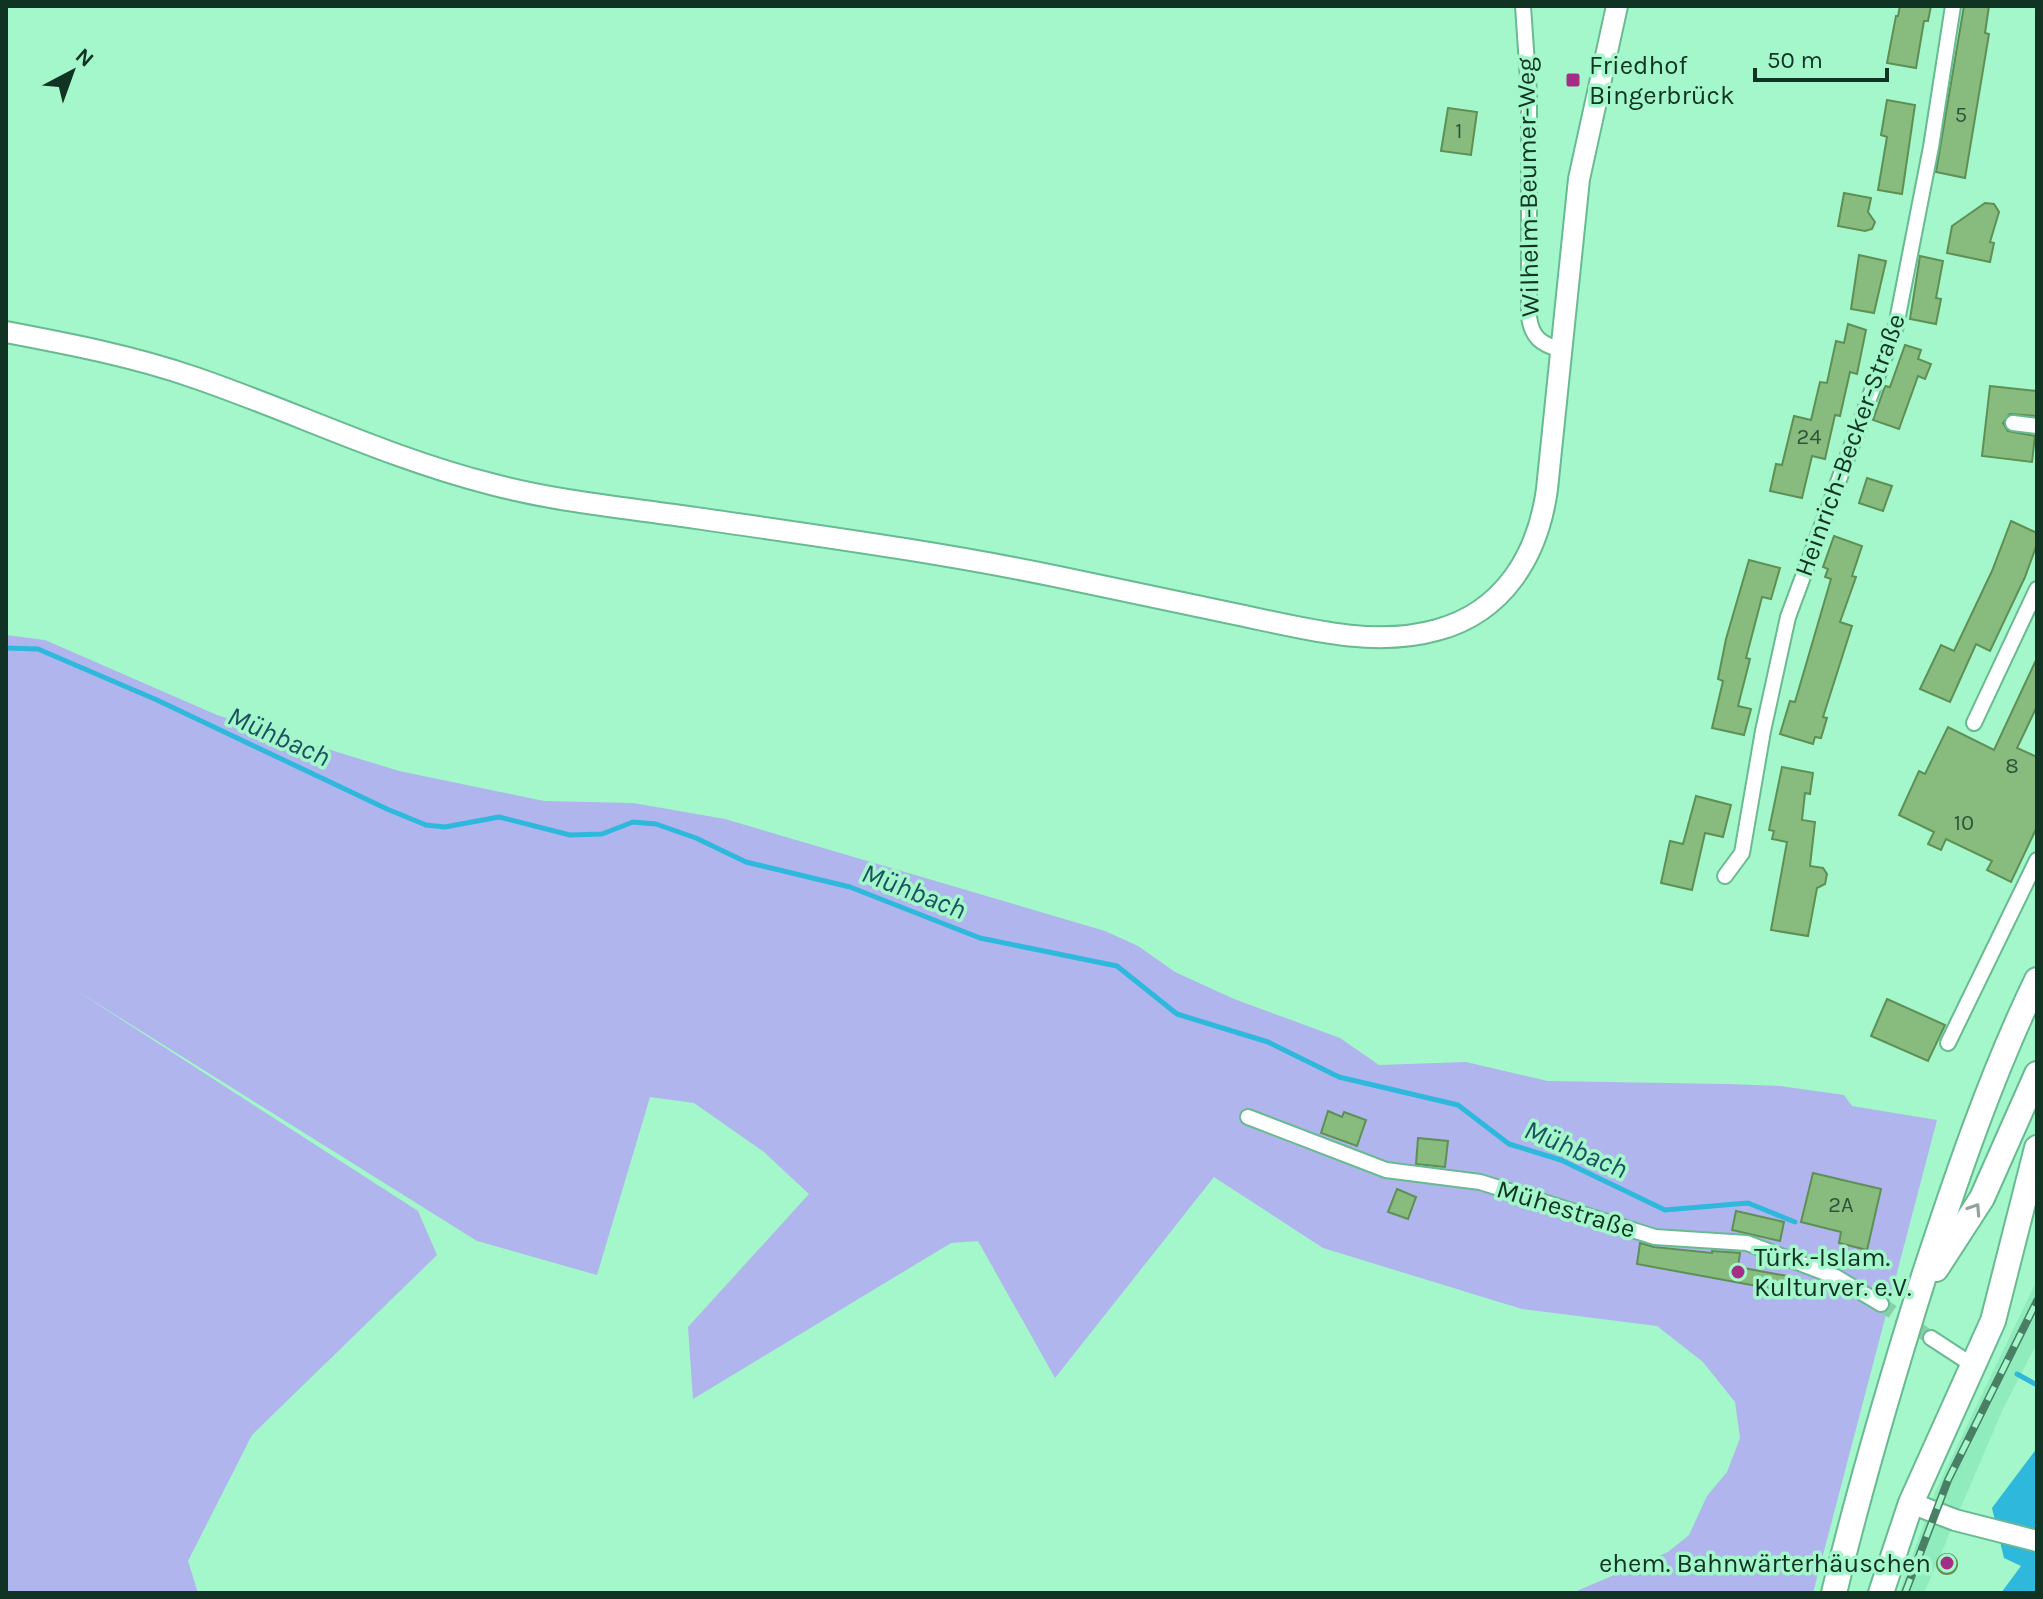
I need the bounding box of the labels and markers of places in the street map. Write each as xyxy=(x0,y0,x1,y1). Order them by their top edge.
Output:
place label: Friedhof Bingerbrück xyxy=(1589,50,1735,111)
marker: Friedhof Bingerbrück xyxy=(1564,71,1582,89)
place label: Türk.-Islam. Kulturver. e.V. xyxy=(1754,1242,1912,1303)
marker: Türk.-Islam. Kulturver. e.V. xyxy=(1729,1263,1747,1281)
place label: ehem. Bahnwärterhäuschen xyxy=(1599,1548,1931,1579)
marker: ehem. Bahnwärterhäuschen xyxy=(1938,1554,1956,1572)

